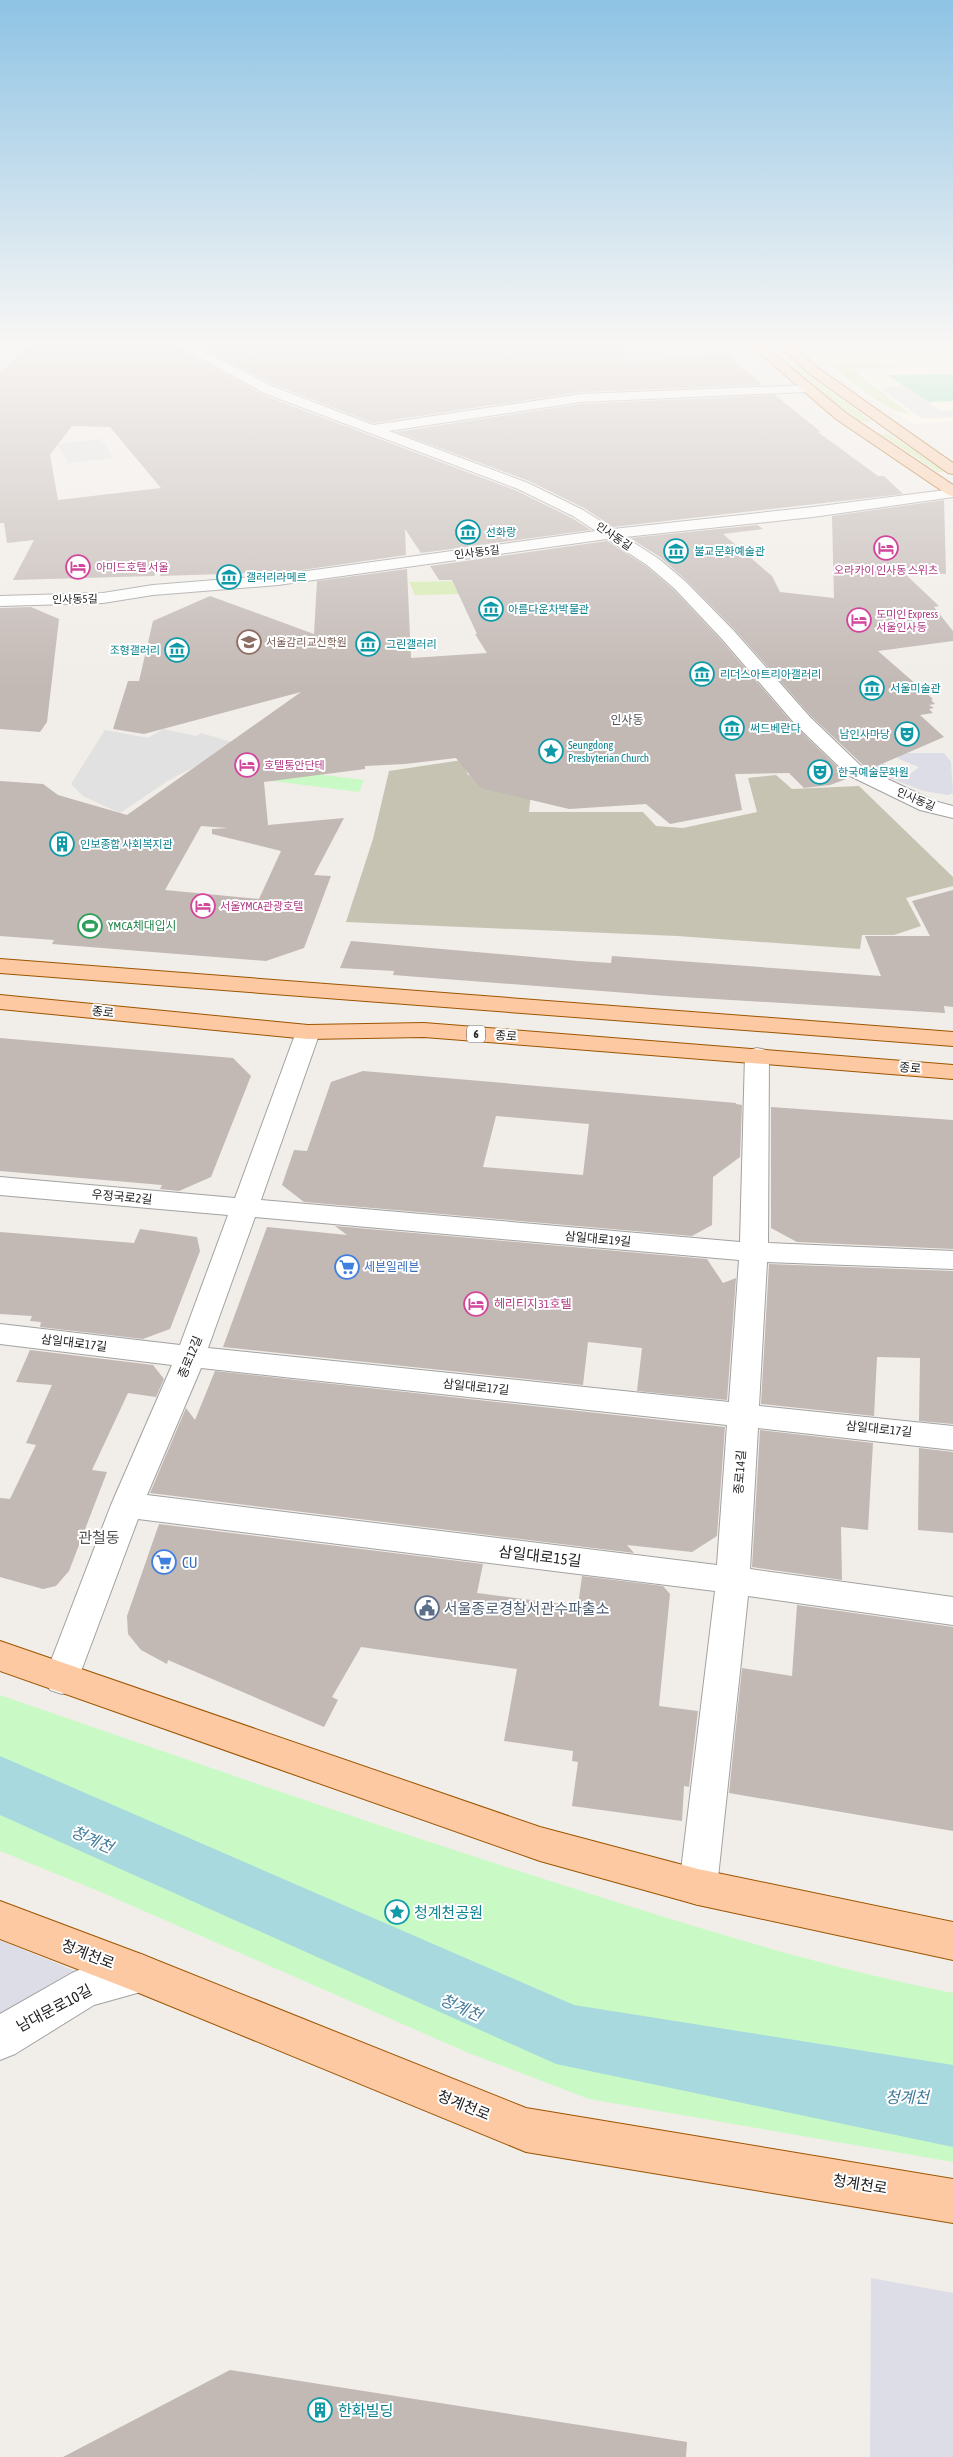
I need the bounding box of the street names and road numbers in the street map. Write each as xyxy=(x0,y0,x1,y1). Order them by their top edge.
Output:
street label: 인사동길 xyxy=(594,520,634,552)
street label: 인사동5길 xyxy=(454,543,500,561)
street label: 인사동5길 xyxy=(52,593,98,605)
street label: 인사동길 xyxy=(895,786,937,812)
street label: 종로 xyxy=(91,1004,115,1020)
road number: 6 xyxy=(467,1026,485,1042)
street label: 종로 xyxy=(494,1028,518,1044)
street label: 종로 xyxy=(898,1060,922,1076)
street label: 우정국로2길 xyxy=(91,1187,153,1207)
street label: 삼일대로19길 xyxy=(564,1229,632,1249)
street label: 삼일대로17길 xyxy=(40,1332,108,1354)
street label: 종로12길 xyxy=(175,1334,205,1380)
street label: 삼일대로17길 xyxy=(442,1377,510,1397)
street label: 삼일대로17길 xyxy=(845,1419,913,1439)
street label: 종로14길 xyxy=(731,1449,749,1495)
street label: 삼일대로15길 xyxy=(498,1542,582,1570)
street label: 청계천로 xyxy=(59,1936,117,1972)
street label: 남대문로10길 xyxy=(13,1981,95,2035)
street label: 청계천로 xyxy=(435,2087,493,2123)
street label: 청계천로 xyxy=(831,2171,889,2197)

